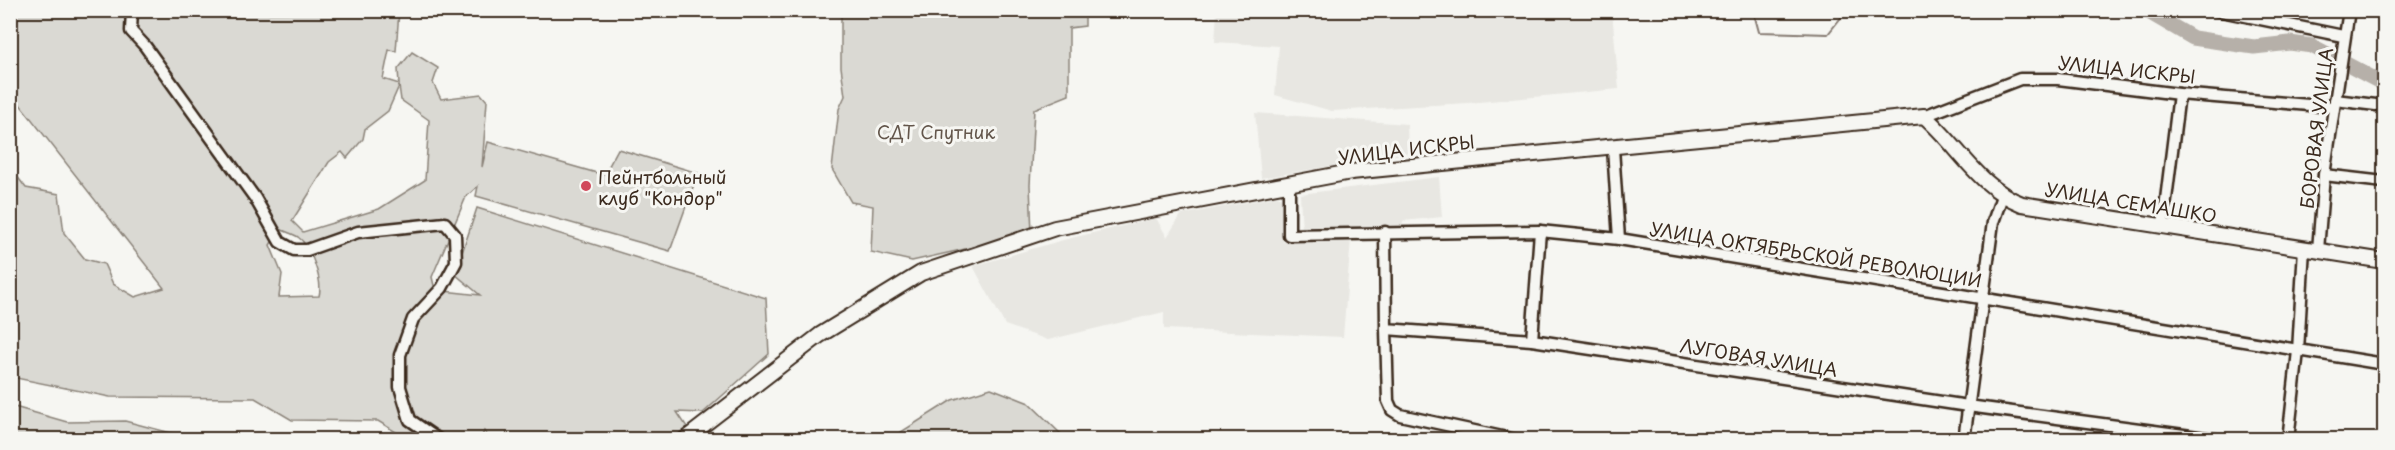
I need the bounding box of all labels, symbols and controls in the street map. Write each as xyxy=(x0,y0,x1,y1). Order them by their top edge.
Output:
street label: БОРОВАЯ УЛИЦА xyxy=(2293,46,2339,210)
street label: УЛИЦА ИСКРЫ xyxy=(2057,48,2197,90)
park label: СДТ Спутник xyxy=(877,118,995,145)
street label: УЛИЦА ИСКРЫ xyxy=(1336,127,1476,171)
place label: Пейнтбольный клуб "Кондор" xyxy=(598,163,727,211)
street label: УЛИЦА СЕМАШКО xyxy=(2043,175,2219,229)
marker: Пейнтбольный клуб "Кондор" xyxy=(579,179,593,193)
street label: УЛИЦА ОКТЯБРЬСКОЙ РЕВОЛЮЦИИ xyxy=(1648,214,1984,294)
street label: ЛУГОВАЯ УЛИЦА xyxy=(1678,331,1840,383)

